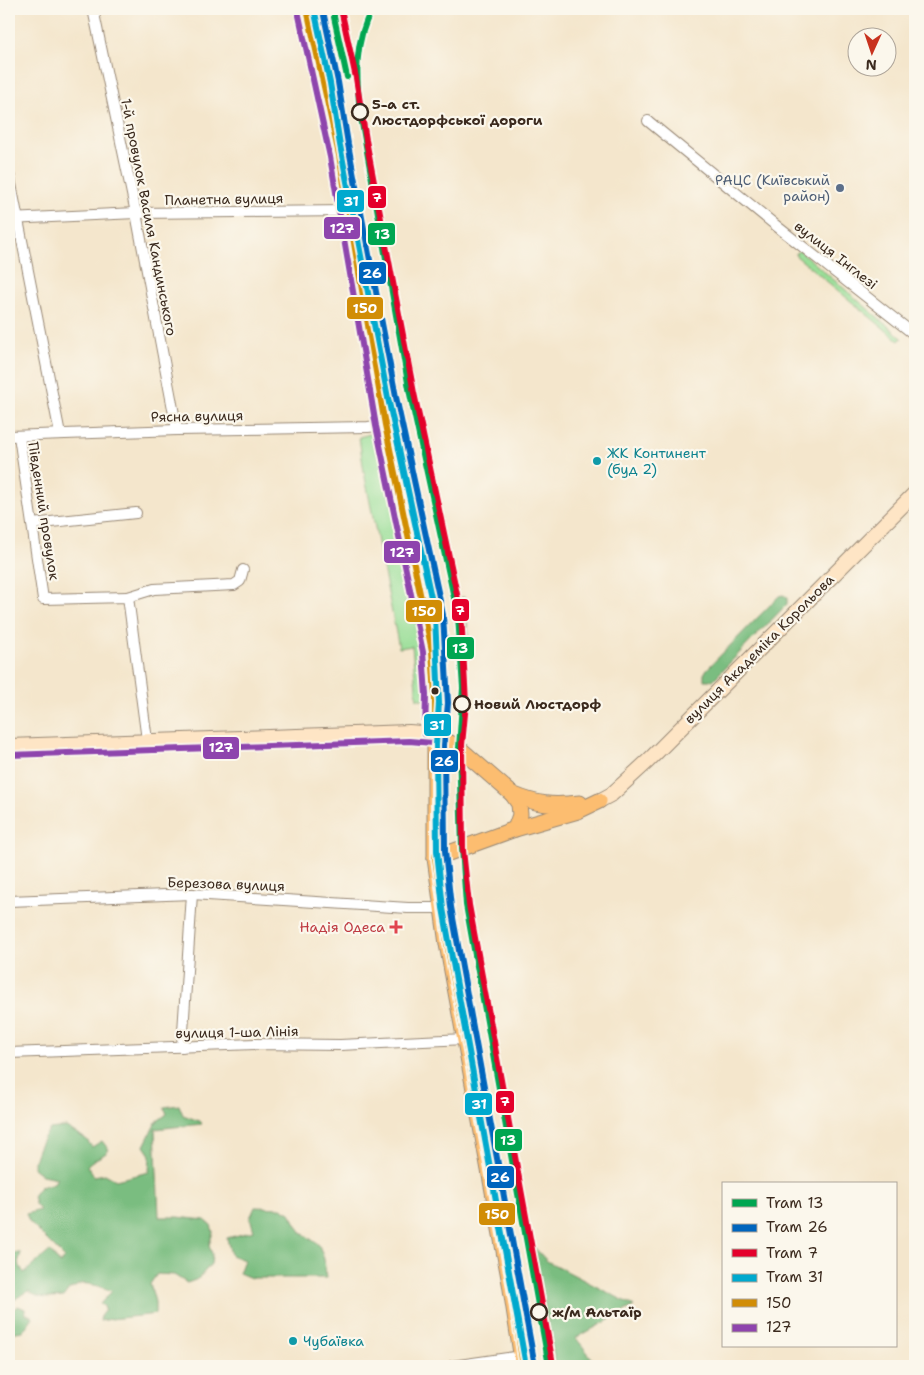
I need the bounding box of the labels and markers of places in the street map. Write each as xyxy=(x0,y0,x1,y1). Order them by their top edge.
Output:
place label: 5-а ст. Люстдорфської дороги xyxy=(372,95,543,129)
marker: 5-а ст. Люстдорфської дороги xyxy=(351,103,369,121)
place label: РАЦС (Київський район) xyxy=(715,171,830,205)
marker: РАЦС (Київський район) xyxy=(834,182,846,194)
place label: ЖК Континент (буд 2) xyxy=(607,444,707,478)
marker: ЖК Континент (буд 2) xyxy=(591,455,603,467)
unlabelled marker xyxy=(430,686,440,696)
marker: Новий Люстдорф xyxy=(453,695,471,713)
place label: Новий Люстдорф xyxy=(474,695,602,713)
place label: Надія Одеса xyxy=(299,918,385,936)
marker: Надія Одеса xyxy=(389,920,403,934)
marker: ж/м Альтаїр xyxy=(530,1303,548,1321)
place label: ж/м Альтаїр xyxy=(552,1303,642,1321)
place label: Чубаївка xyxy=(303,1332,364,1350)
marker: Чубаївка xyxy=(287,1335,299,1347)

